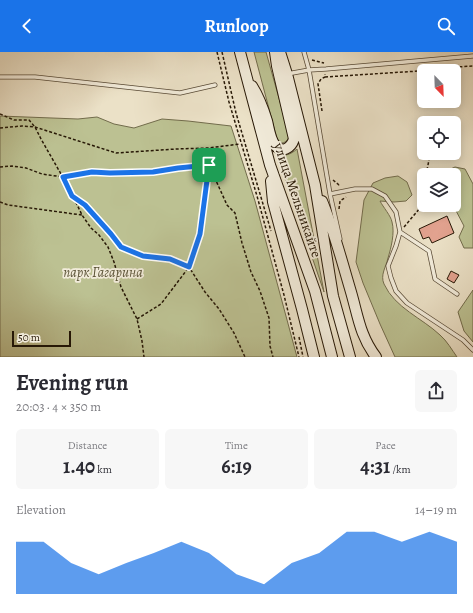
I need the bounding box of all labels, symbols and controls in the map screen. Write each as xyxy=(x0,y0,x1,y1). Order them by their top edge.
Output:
text: Runloop xyxy=(204,14,269,38)
icon: back xyxy=(16,15,38,37)
icon: search xyxy=(435,15,457,37)
north arrow xyxy=(417,64,461,108)
map controls xyxy=(417,64,461,212)
button: locate xyxy=(417,116,461,160)
street label: улица Мельникайте xyxy=(269,139,326,260)
pin xyxy=(192,148,226,182)
icon: arrive xyxy=(198,154,220,176)
button: layers xyxy=(417,168,461,212)
park label: парк Гагарина xyxy=(63,263,143,282)
scale bar xyxy=(12,329,71,348)
text: 50 m xyxy=(18,330,40,345)
text: Evening run xyxy=(16,368,128,398)
button: share xyxy=(415,370,457,412)
text: 20:03 · 4 × 350 m xyxy=(16,398,101,415)
text: Distance xyxy=(68,438,107,453)
text: Time xyxy=(225,438,248,453)
text: Pace xyxy=(375,438,396,453)
text: 1.40 xyxy=(63,453,95,480)
text: 6:19 xyxy=(221,453,252,480)
text: 4:31 xyxy=(360,453,390,480)
text: km xyxy=(95,462,112,477)
text: /km xyxy=(390,462,411,477)
text: Elevation xyxy=(16,501,66,518)
text: 14–19 m xyxy=(415,501,457,518)

